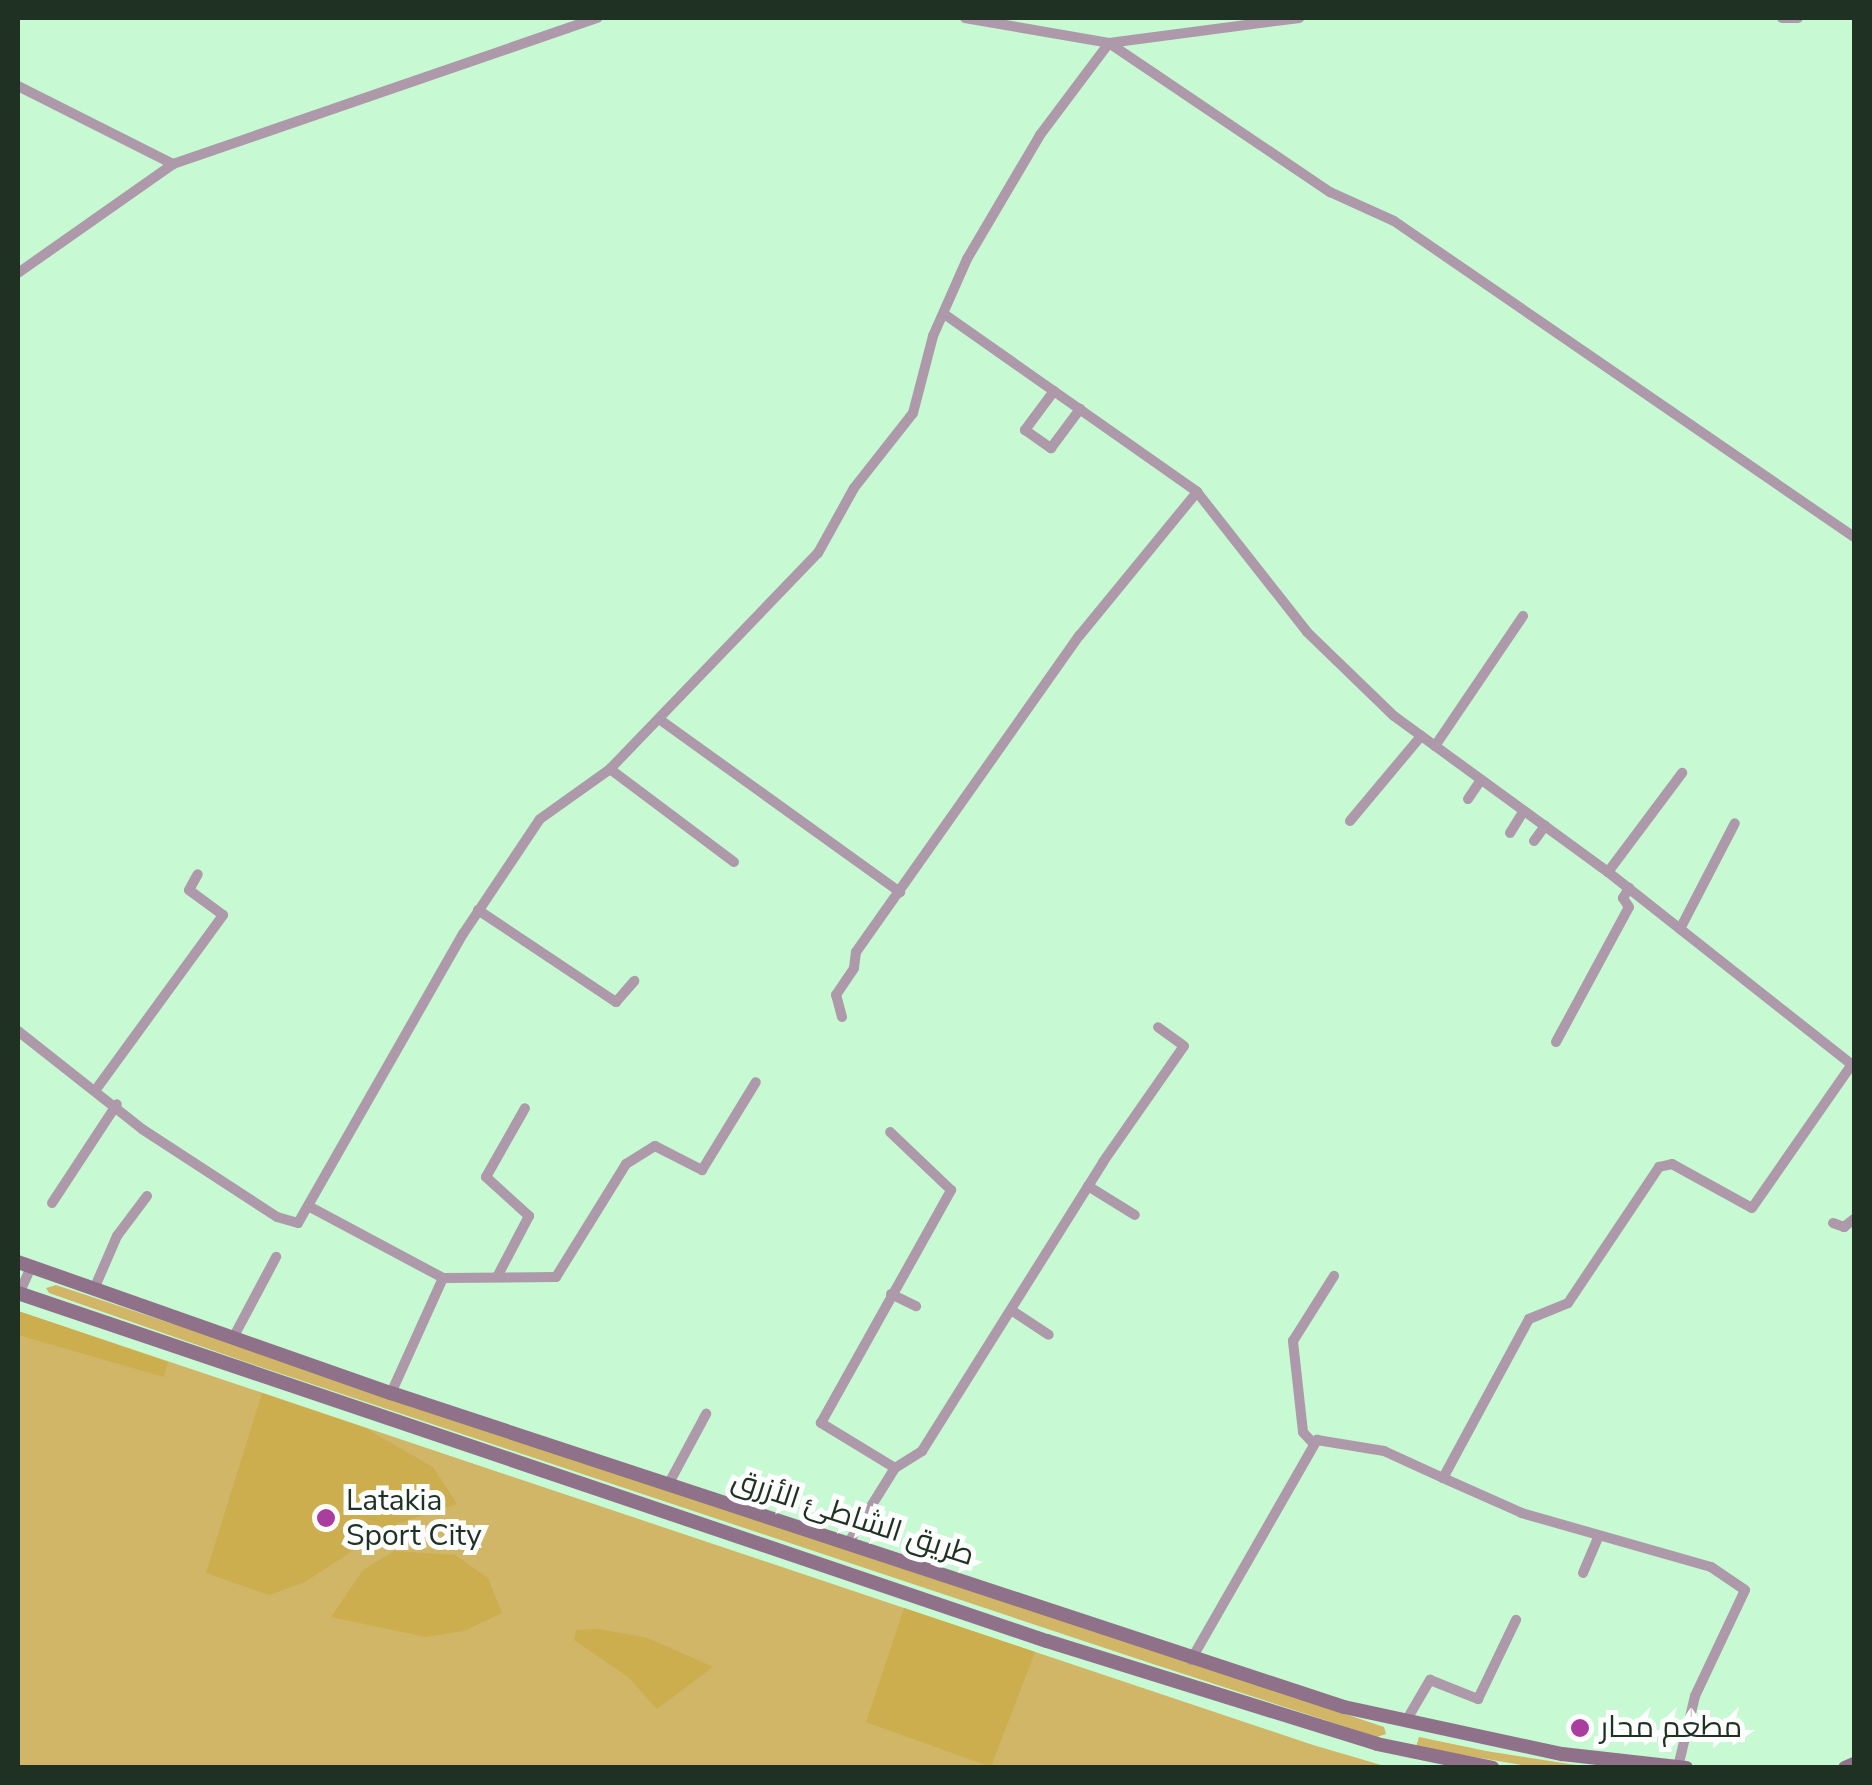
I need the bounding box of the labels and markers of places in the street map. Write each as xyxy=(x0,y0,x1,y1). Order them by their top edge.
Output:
place label: Latakia Sport City xyxy=(346,1483,482,1554)
marker: Latakia Sport City xyxy=(315,1507,337,1529)
place label: مطعم محار xyxy=(1600,1710,1742,1746)
marker: مطعم محار xyxy=(1569,1717,1591,1739)

